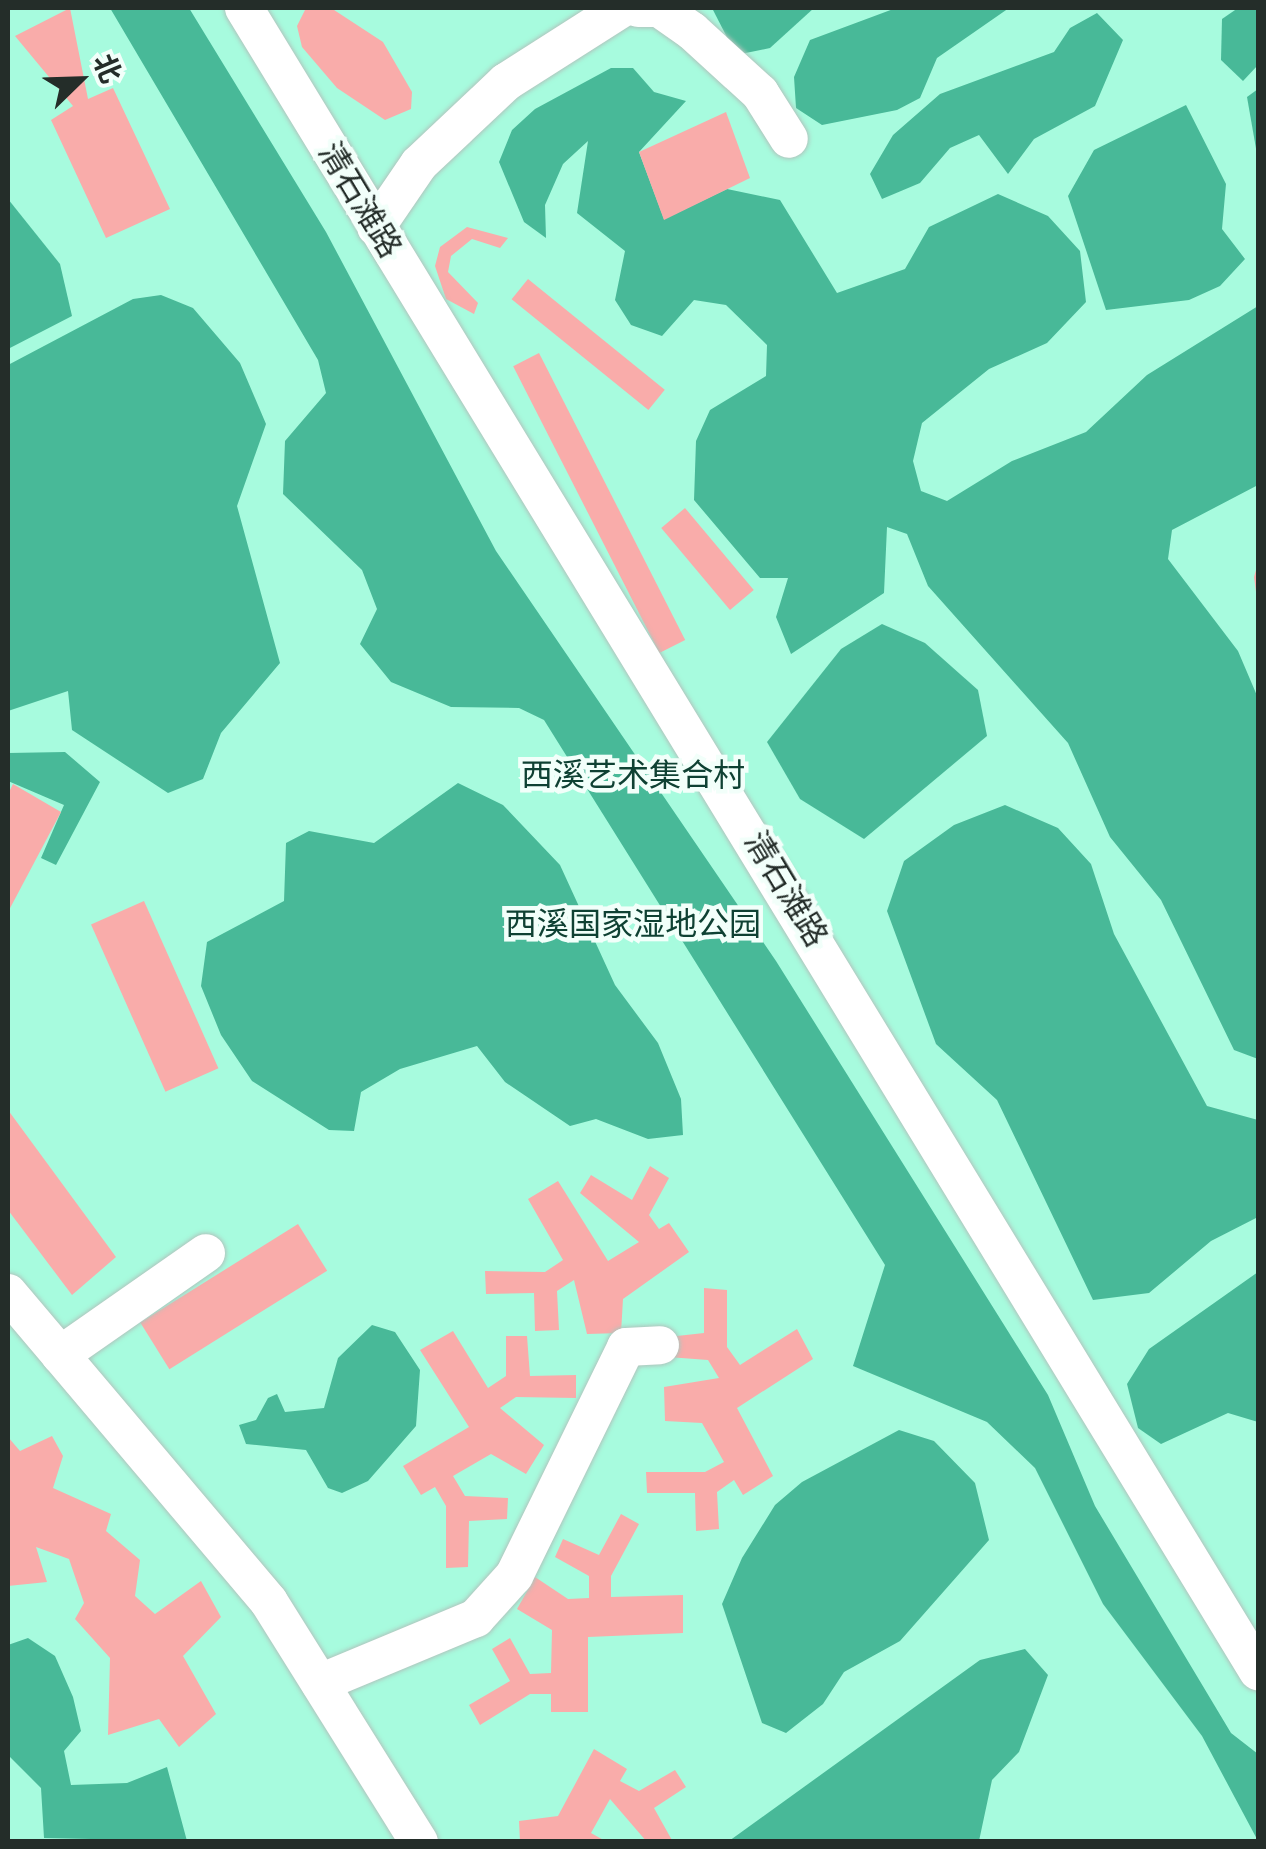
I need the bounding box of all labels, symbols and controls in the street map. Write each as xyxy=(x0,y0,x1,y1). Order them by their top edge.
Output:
north arrow xyxy=(30,30,130,130)
text: 北 xyxy=(86,48,130,88)
street label: 清石滩路 xyxy=(311,135,409,265)
park label: 西溪艺术集合村 xyxy=(521,756,745,794)
street label: 清石滩路 xyxy=(737,824,835,954)
park label: 西溪国家湿地公园 xyxy=(505,905,761,943)

